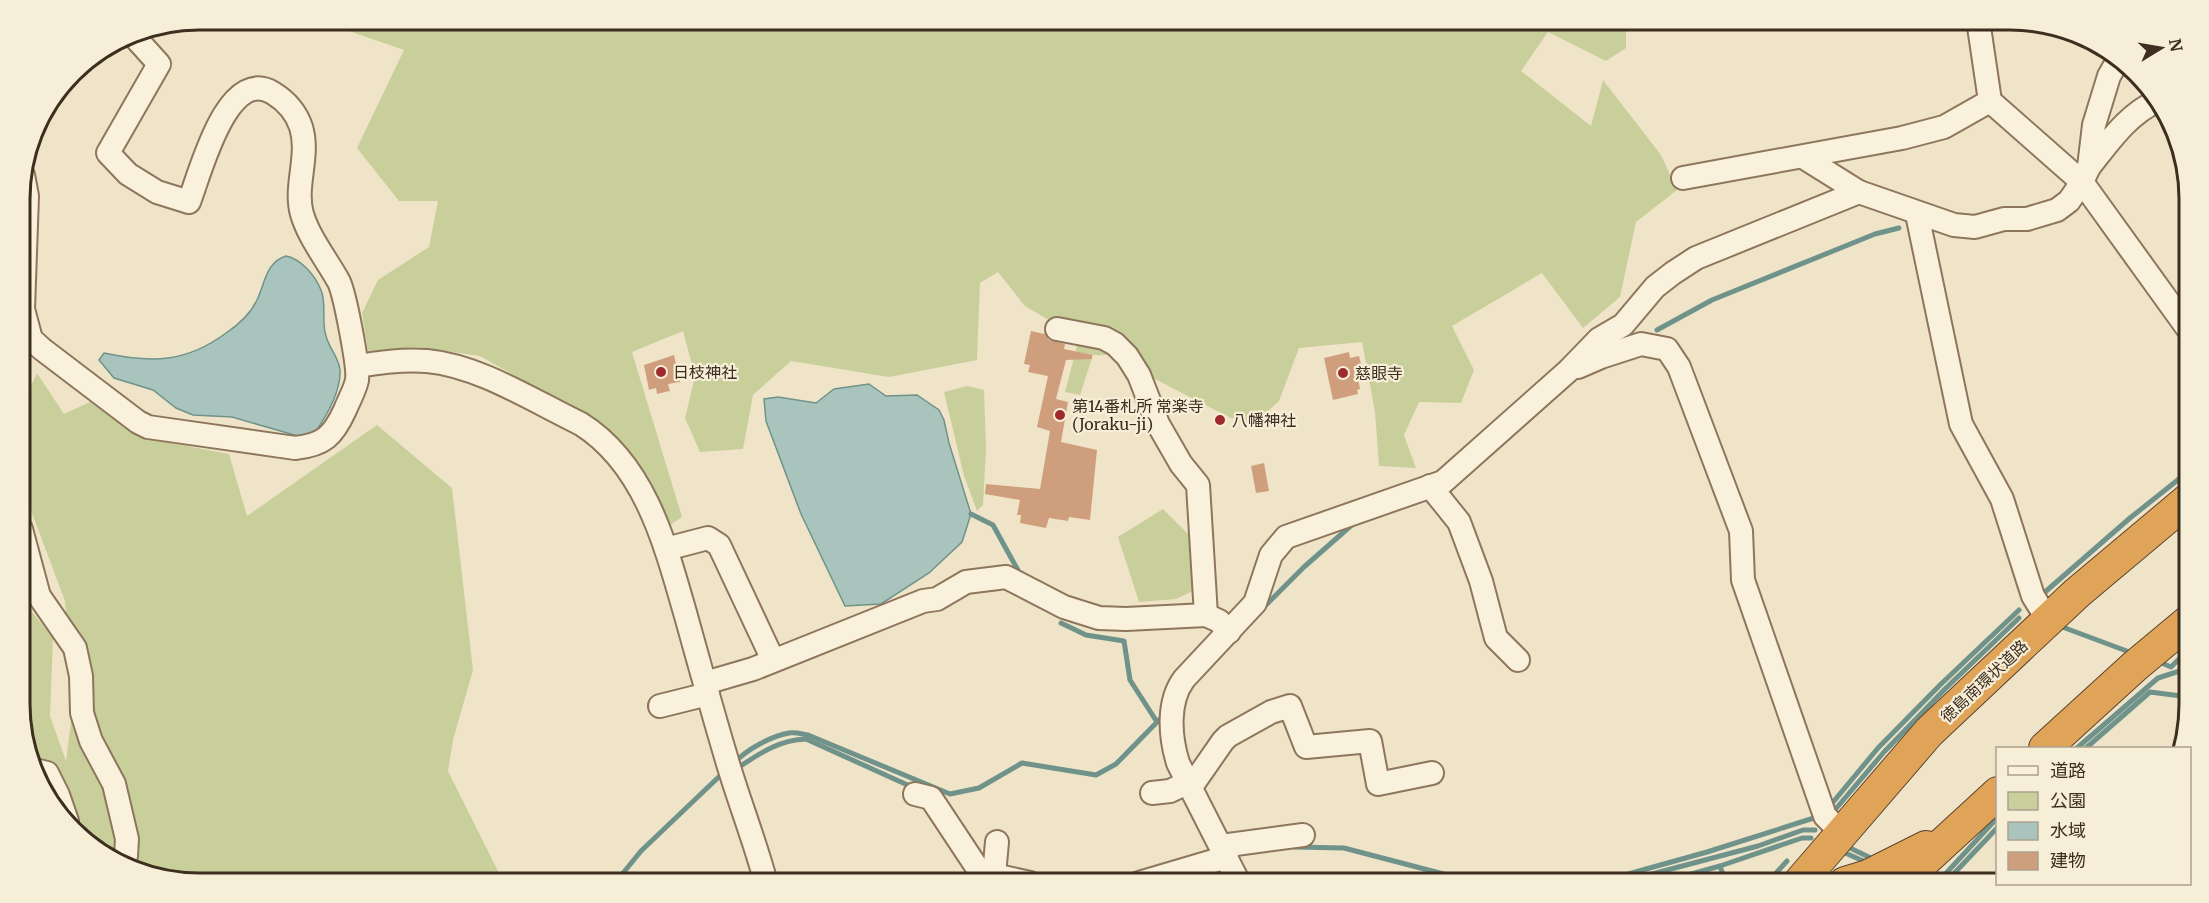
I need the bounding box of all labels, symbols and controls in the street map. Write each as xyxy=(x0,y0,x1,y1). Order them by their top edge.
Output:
north arrow xyxy=(2131,18,2191,78)
text: N xyxy=(2165,37,2187,54)
place label: 日枝神社 xyxy=(673,362,737,382)
place label: 慈眼寺 xyxy=(1355,363,1403,383)
marker: 日枝神社 xyxy=(654,365,668,379)
marker: 慈眼寺 xyxy=(1336,366,1350,380)
place label: 第14番札所 常楽寺 (Joraku-ji) xyxy=(1072,396,1204,434)
marker: 第14番札所 常楽寺 (Joraku-ji) xyxy=(1053,408,1067,422)
place label: 八幡神社 xyxy=(1232,410,1296,430)
marker: 八幡神社 xyxy=(1213,413,1227,427)
street label: 徳島南環状道路 xyxy=(1936,635,2032,727)
legend xyxy=(1996,747,2191,885)
text: 道路 xyxy=(2050,759,2086,782)
text: 公園 xyxy=(2050,789,2086,812)
text: 水域 xyxy=(2050,819,2086,842)
text: 建物 xyxy=(2050,849,2086,872)

